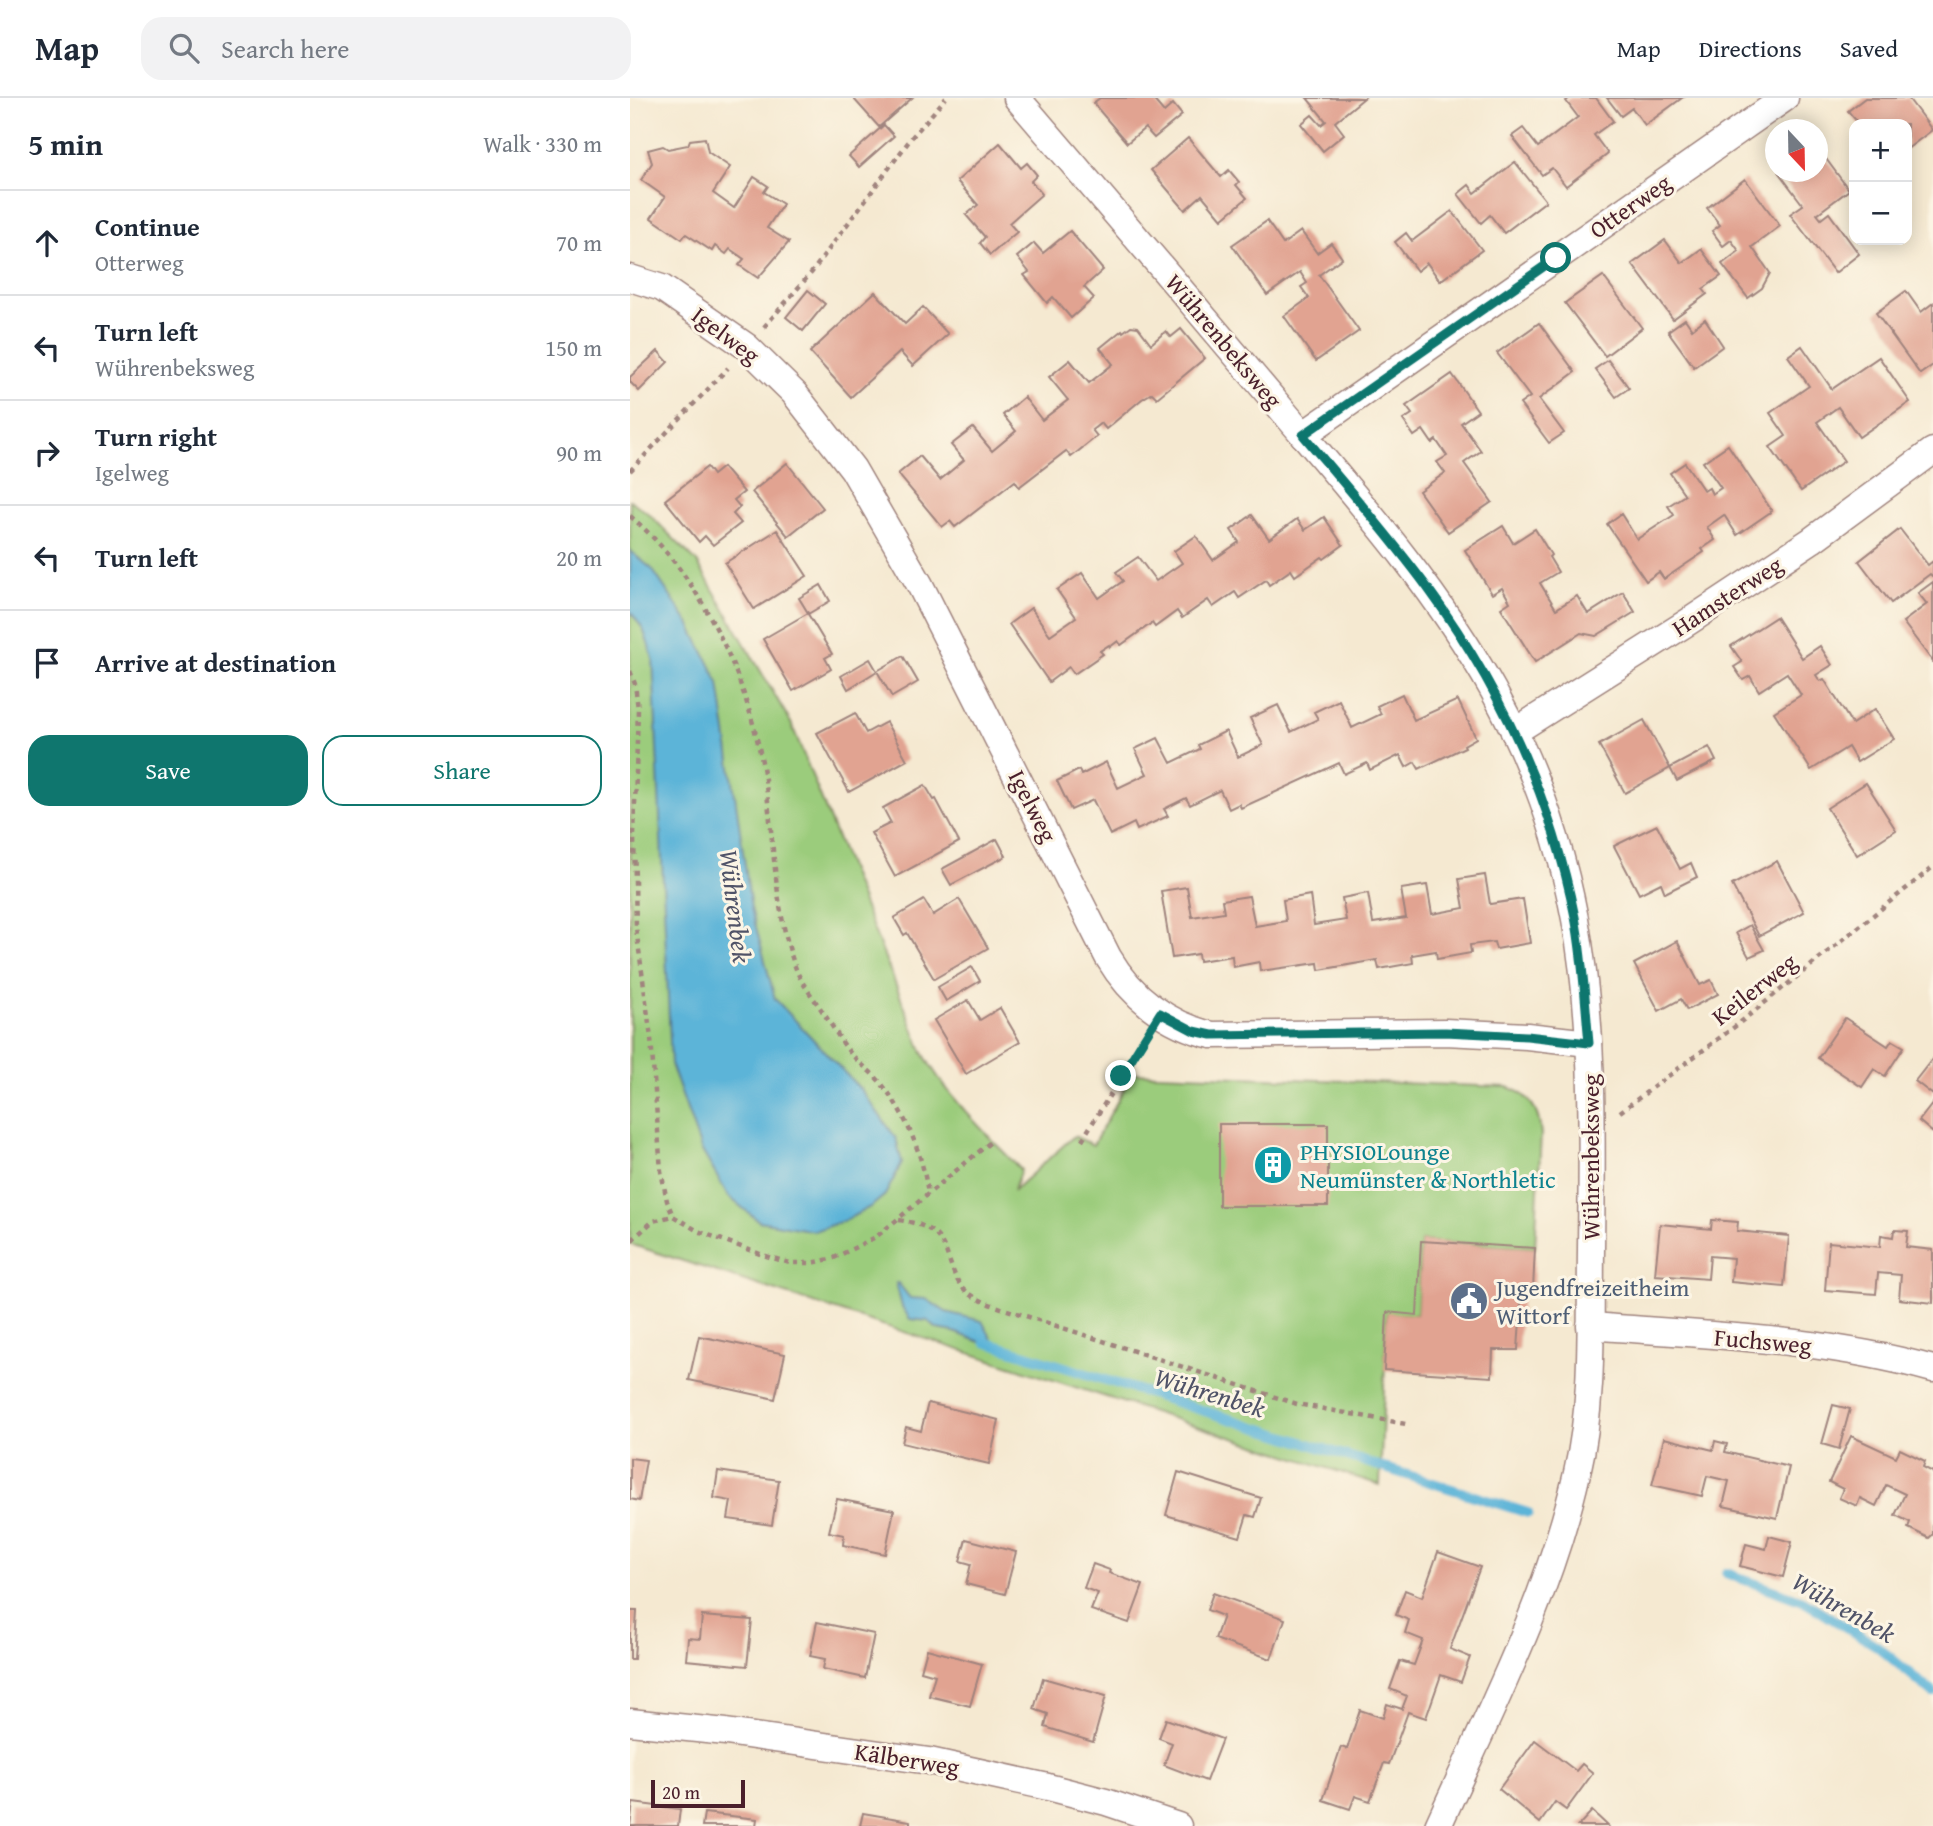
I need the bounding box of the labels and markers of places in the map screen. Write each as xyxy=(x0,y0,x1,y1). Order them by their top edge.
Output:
place label: PHYSIOLounge Neumünster & Northletic xyxy=(1300,1134,1556,1197)
building icon: PHYSIOLounge Neumünster & Northletic xyxy=(1252,1144,1294,1186)
place label: Jugendfreizeitheim Wittorf xyxy=(1493,1270,1690,1333)
public building icon: Jugendfreizeitheim Wittorf xyxy=(1448,1280,1490,1322)

